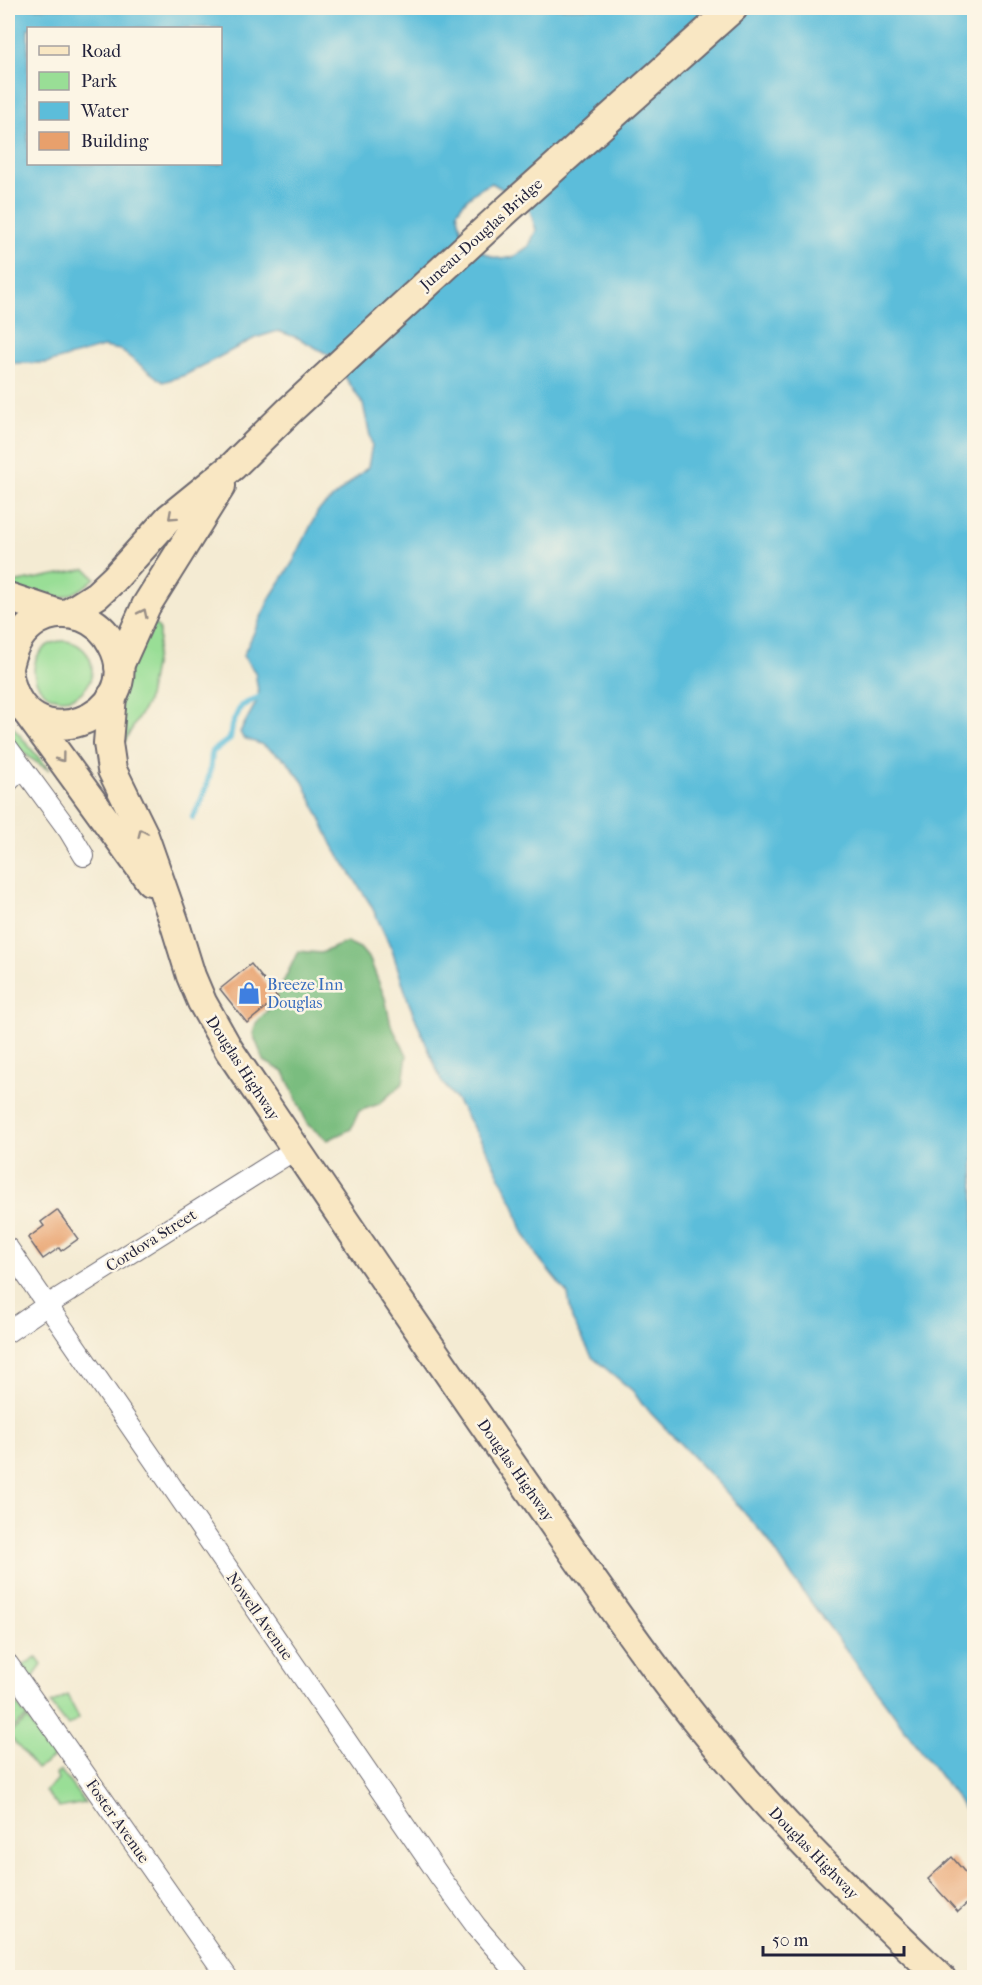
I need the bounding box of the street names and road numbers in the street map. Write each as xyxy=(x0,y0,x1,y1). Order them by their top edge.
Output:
street label: Juneau-Douglas Bridge xyxy=(414,174,546,295)
street label: Douglas Highway xyxy=(202,1012,284,1124)
street label: Cordova Street xyxy=(102,1205,200,1275)
street label: Douglas Highway xyxy=(474,1415,559,1525)
street label: Nowell Avenue xyxy=(223,1568,297,1664)
street label: Foster Avenue xyxy=(82,1775,154,1867)
street label: Douglas Highway xyxy=(765,1803,863,1903)

